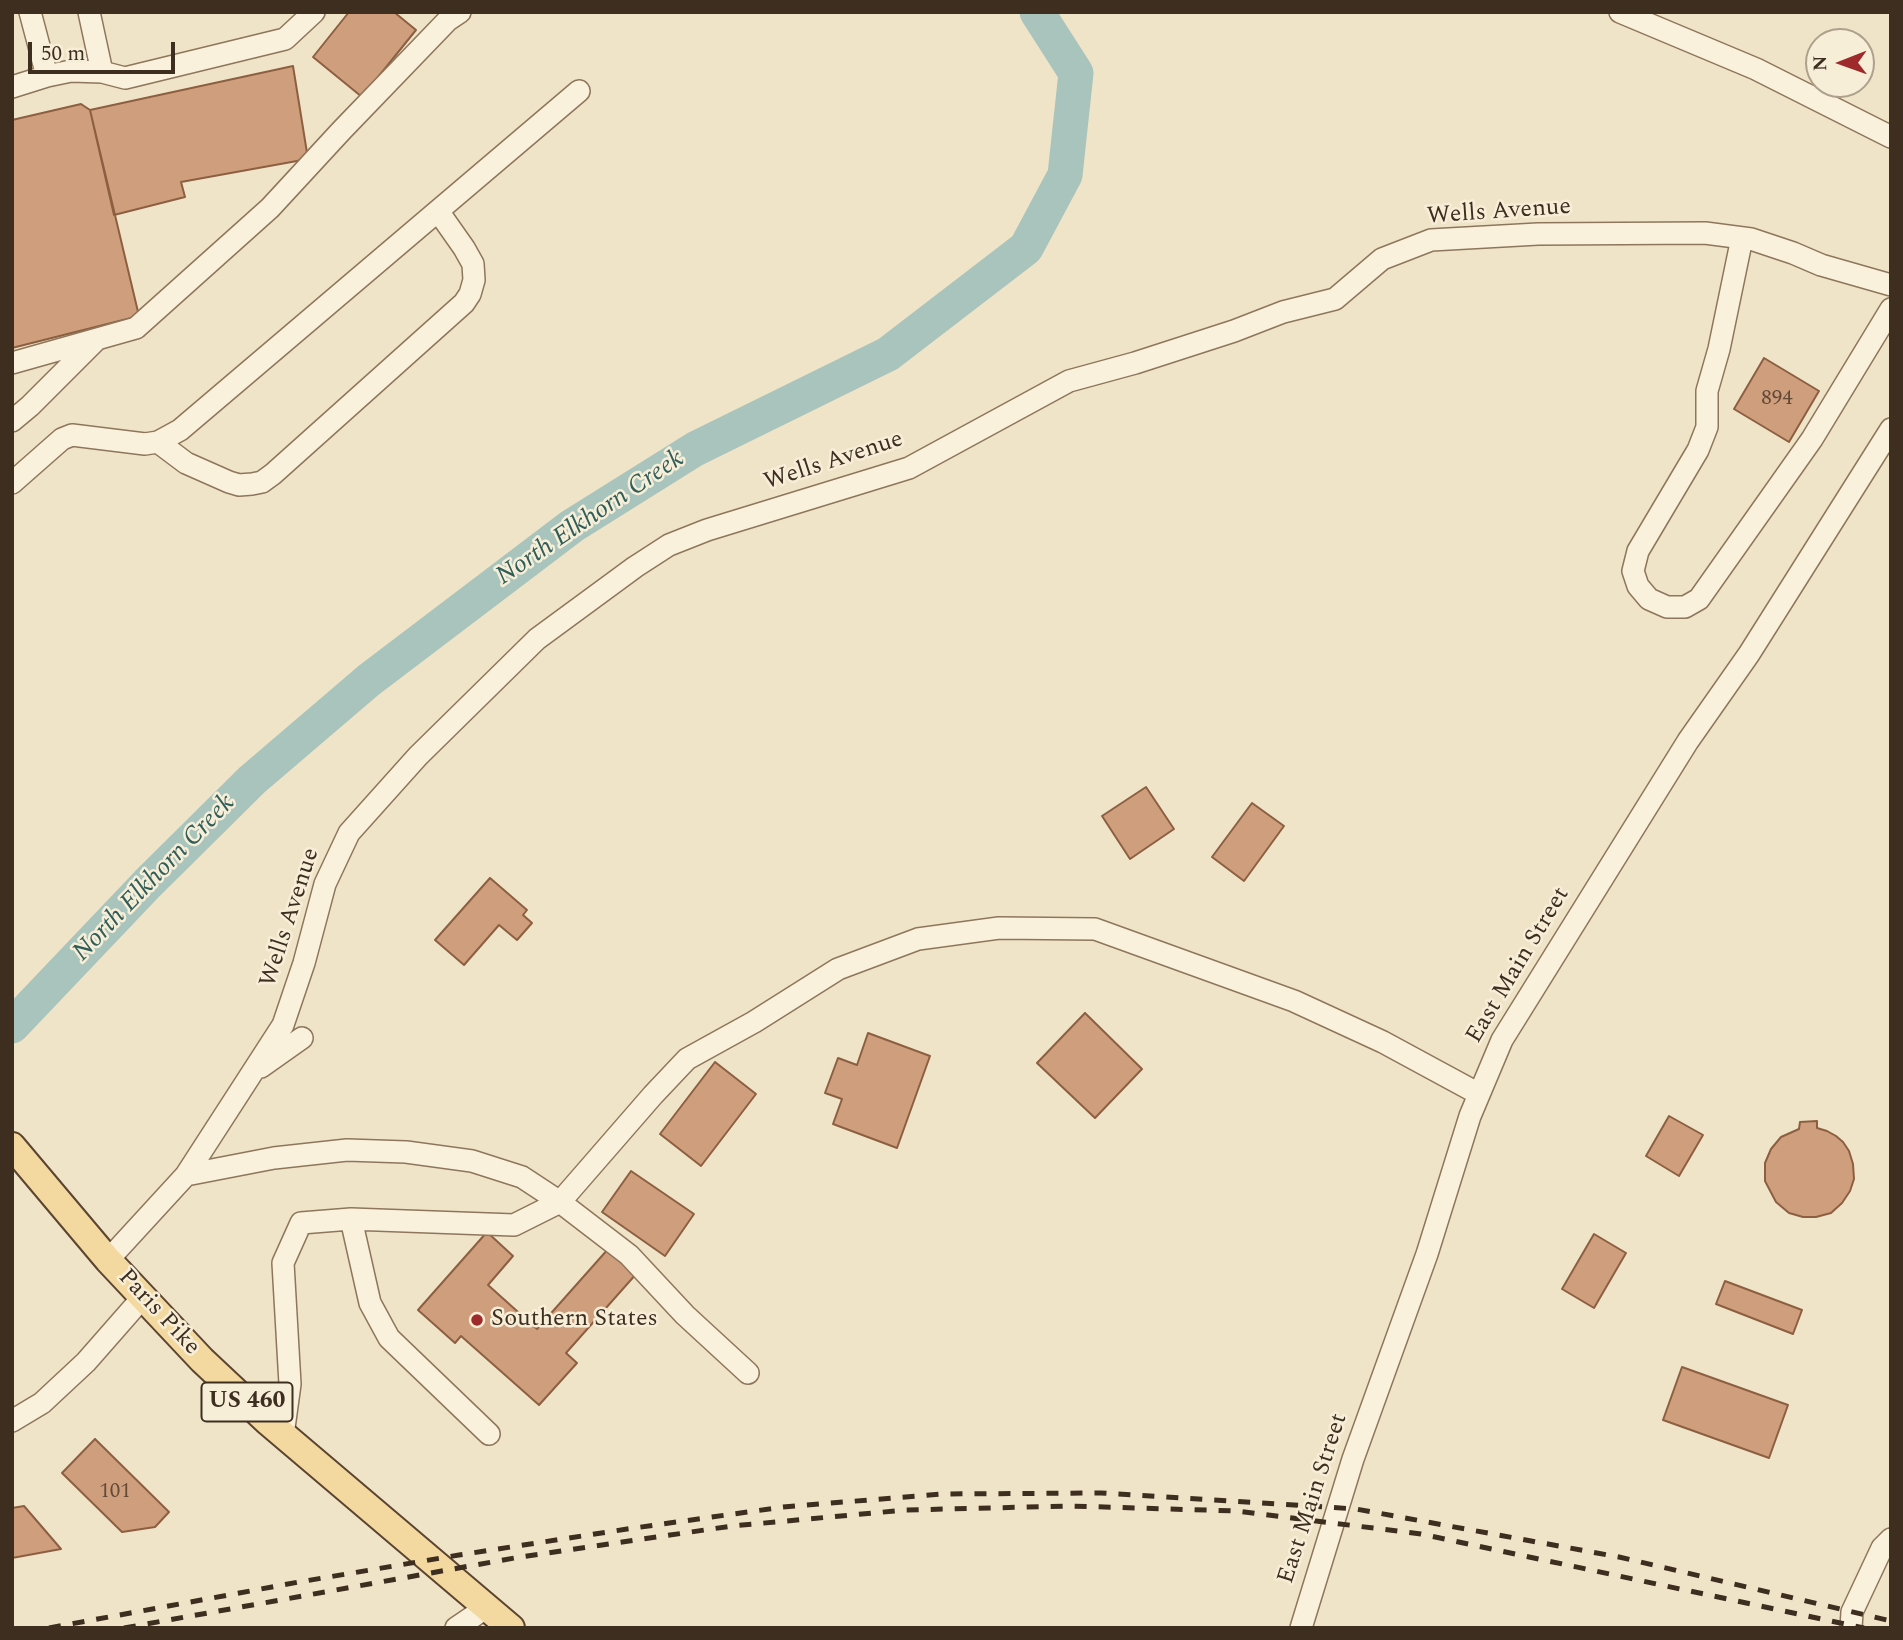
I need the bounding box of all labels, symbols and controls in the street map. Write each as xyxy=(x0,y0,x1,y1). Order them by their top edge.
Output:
scale bar xyxy=(32,28,178,72)
north arrow xyxy=(1805,28,1875,98)
text: 50 m xyxy=(41,38,85,70)
text: N xyxy=(1806,55,1835,71)
street label: Wells Avenue xyxy=(1426,194,1572,232)
house number: 894 xyxy=(1761,387,1793,413)
street label: Wells Avenue xyxy=(761,426,907,498)
water label: North Elkhorn Creek xyxy=(491,444,691,594)
water label: North Elkhorn Creek xyxy=(67,789,243,969)
street label: Wells Avenue xyxy=(255,845,327,991)
street label: East Main Street xyxy=(1461,883,1577,1049)
street label: Paris Pike xyxy=(111,1264,205,1362)
place label: Southern States xyxy=(491,1306,658,1334)
marker: Southern States xyxy=(469,1312,485,1328)
road number: US 460 xyxy=(202,1382,292,1422)
street label: East Main Street xyxy=(1273,1410,1355,1588)
house number: 101 xyxy=(99,1480,131,1506)

